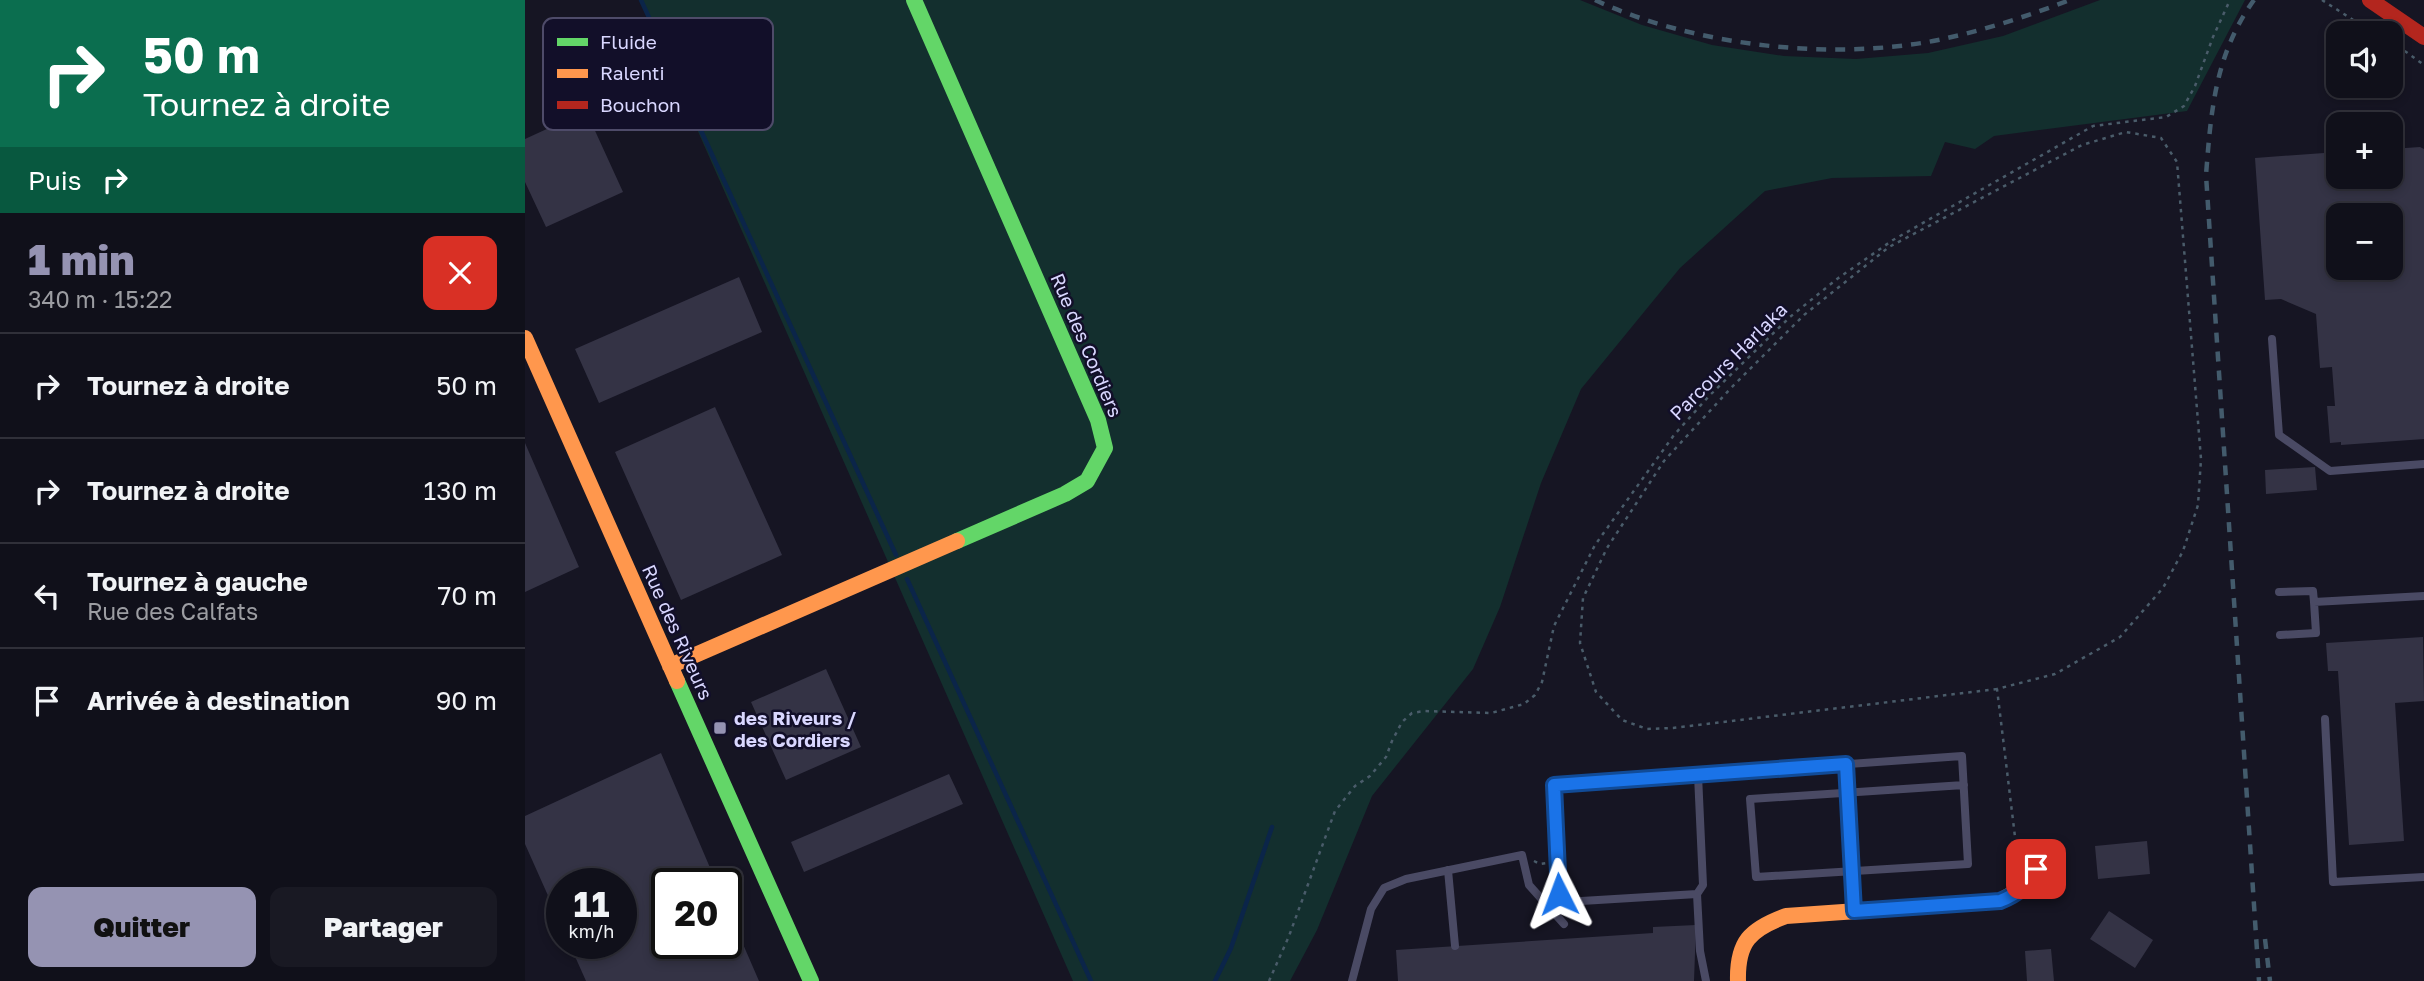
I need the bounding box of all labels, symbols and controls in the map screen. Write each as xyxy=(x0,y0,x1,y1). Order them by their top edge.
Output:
legend xyxy=(543,18,773,130)
map controls xyxy=(2326,21,2403,280)
button: sound xyxy=(2326,21,2403,98)
text: 50 m xyxy=(143,25,260,84)
icon: right xyxy=(28,28,119,119)
text: Fluide xyxy=(600,30,657,53)
text: Ralenti xyxy=(600,61,665,84)
text: Tournez à droite xyxy=(143,85,391,123)
text: Bouchon xyxy=(600,93,681,116)
button: + xyxy=(2326,112,2403,189)
icon: right xyxy=(96,161,134,199)
text: Puis xyxy=(28,165,82,196)
button: − xyxy=(2326,203,2403,280)
text: 1 min xyxy=(28,234,135,284)
button: close xyxy=(423,236,497,310)
street label: Rue des Cordiers xyxy=(1046,270,1128,420)
text: 340 m · 15:22 xyxy=(28,285,172,313)
street label: Parcours Harlaka xyxy=(1665,298,1791,424)
icon: right xyxy=(28,367,66,405)
text: Tournez à droite xyxy=(87,370,290,401)
text: 50 m xyxy=(436,370,497,401)
icon: right xyxy=(28,472,66,510)
text: Tournez à droite xyxy=(87,475,290,506)
text: 130 m xyxy=(424,475,497,506)
street label: Rue des Riveurs xyxy=(638,561,718,703)
text: Tournez à gauche xyxy=(87,566,308,597)
icon: left xyxy=(28,577,66,615)
text: 70 m xyxy=(438,580,497,611)
text: Rue des Calfats xyxy=(87,597,258,625)
icon: arrive xyxy=(28,682,66,720)
text: Arrivée à destination xyxy=(87,685,350,716)
text: 90 m xyxy=(436,685,497,716)
place label: des Riveurs / des Cordiers xyxy=(734,706,856,751)
marker: des Riveurs / des Cordiers xyxy=(712,720,728,736)
pin xyxy=(2006,839,2066,899)
icon: arrive xyxy=(2017,850,2055,888)
position arrow xyxy=(1522,857,1596,931)
speed limit sign: 20 xyxy=(651,868,742,959)
text: 11 xyxy=(573,883,610,925)
button: Quitter xyxy=(28,887,256,967)
button: Partager xyxy=(270,887,497,967)
text: km/h xyxy=(569,920,614,942)

